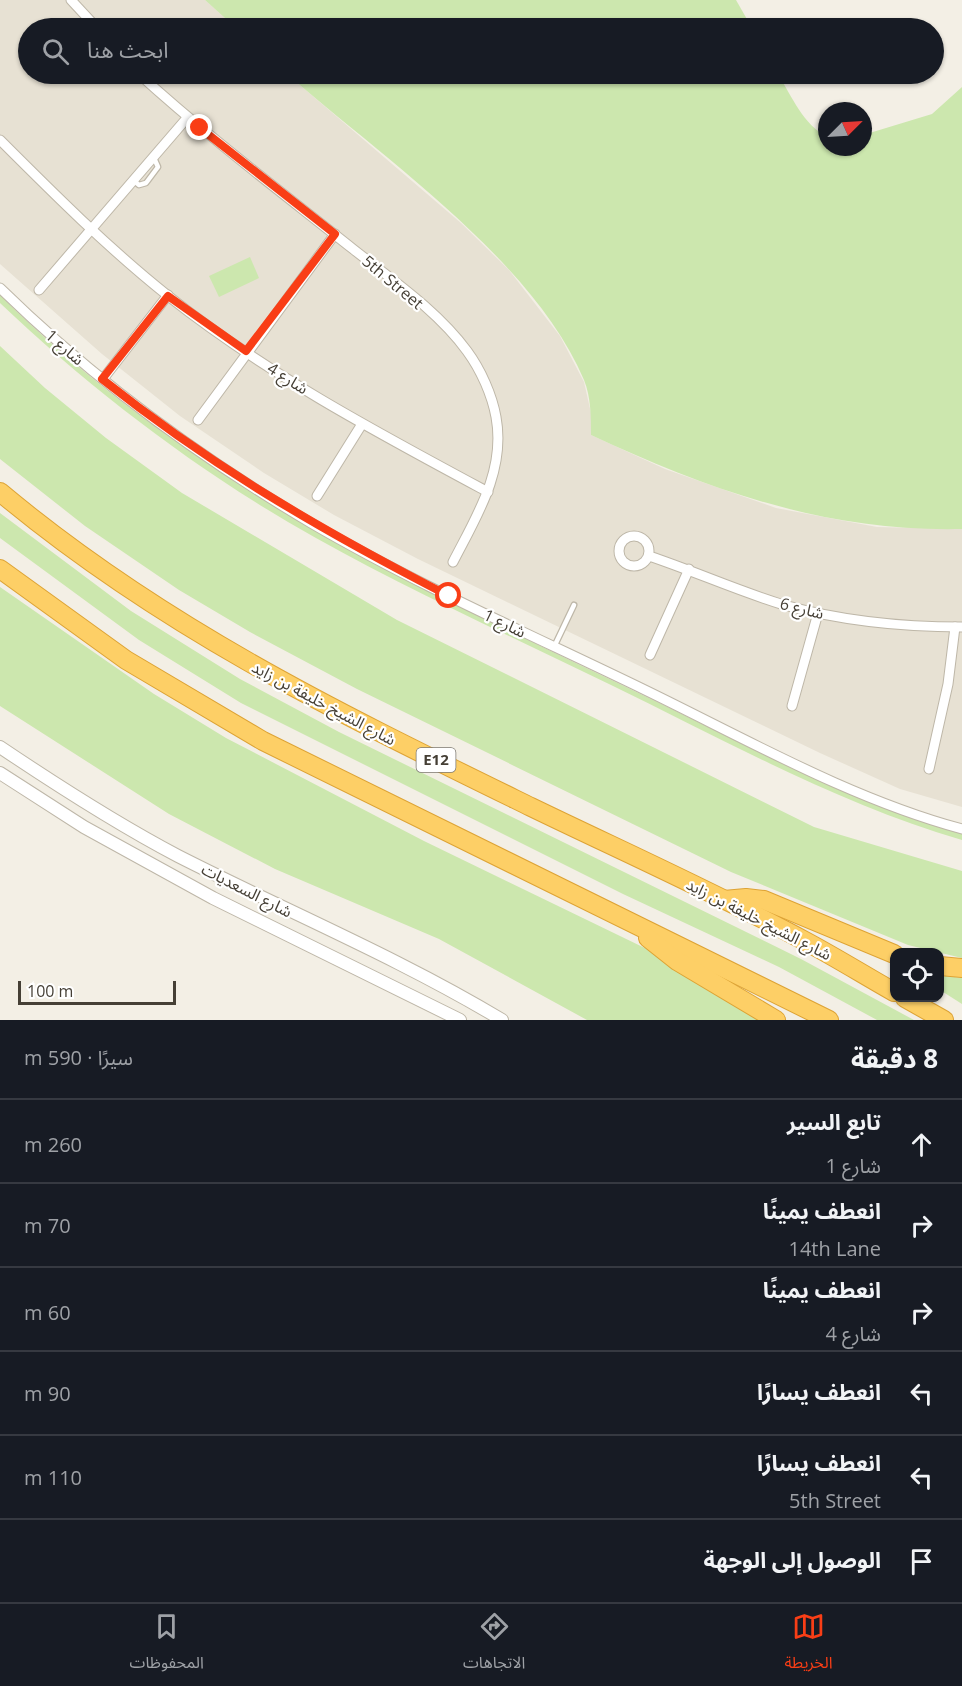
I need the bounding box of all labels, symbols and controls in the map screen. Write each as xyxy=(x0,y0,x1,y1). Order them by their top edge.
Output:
search box xyxy=(18,18,944,84)
text: ابحث هنا xyxy=(87,34,169,64)
icon: search xyxy=(39,35,72,68)
north arrow xyxy=(818,102,872,156)
route end xyxy=(186,114,212,140)
street label: 5th Street xyxy=(358,250,428,314)
street label: شارع 1 xyxy=(40,324,89,371)
street label: شارع 4 xyxy=(262,357,313,401)
route start xyxy=(435,582,461,608)
street label: شارع 6 xyxy=(777,592,826,626)
street label: شارع 1 xyxy=(479,603,530,644)
street label: شارع الشيخ خليفة بن زايد xyxy=(247,656,400,752)
road number: E12 xyxy=(416,748,456,772)
street label: شارع السعديات xyxy=(197,858,296,924)
street label: شارع الشيخ خليفة بن زايد xyxy=(682,873,835,967)
map controls xyxy=(890,948,944,1002)
button: locate xyxy=(890,948,944,1002)
scale bar xyxy=(18,978,176,1006)
text: 100 m xyxy=(27,980,73,1002)
text: 8 دقيقة xyxy=(851,1040,938,1076)
text: سيرًا · 590 m xyxy=(24,1044,133,1071)
text: تابع السير xyxy=(787,1106,881,1136)
icon: ahead xyxy=(905,1128,938,1161)
text: 260 m xyxy=(24,1131,82,1158)
text: شارع 1 xyxy=(825,1152,881,1179)
text: انعطف يمينًا xyxy=(763,1195,881,1225)
icon: right xyxy=(905,1209,938,1242)
text: 70 m xyxy=(24,1212,71,1239)
text: 14th Lane xyxy=(788,1235,881,1262)
text: انعطف يمينًا xyxy=(763,1274,881,1304)
icon: right xyxy=(905,1296,938,1329)
text: 60 m xyxy=(24,1299,71,1326)
text: شارع 4 xyxy=(825,1320,881,1347)
text: انعطف يسارًا xyxy=(757,1376,881,1406)
icon: left xyxy=(905,1377,938,1410)
text: 90 m xyxy=(24,1380,71,1407)
text: انعطف يسارًا xyxy=(757,1447,881,1477)
icon: left xyxy=(905,1461,938,1494)
text: 110 m xyxy=(24,1464,82,1491)
text: 5th Street xyxy=(789,1487,881,1514)
text: الوصول إلى الوجهة xyxy=(703,1544,881,1574)
icon: arrive xyxy=(905,1545,938,1578)
tab: المحفوظات xyxy=(130,1610,204,1680)
tab: الاتجاهات xyxy=(463,1610,525,1680)
tab: الخريطة xyxy=(785,1610,832,1680)

